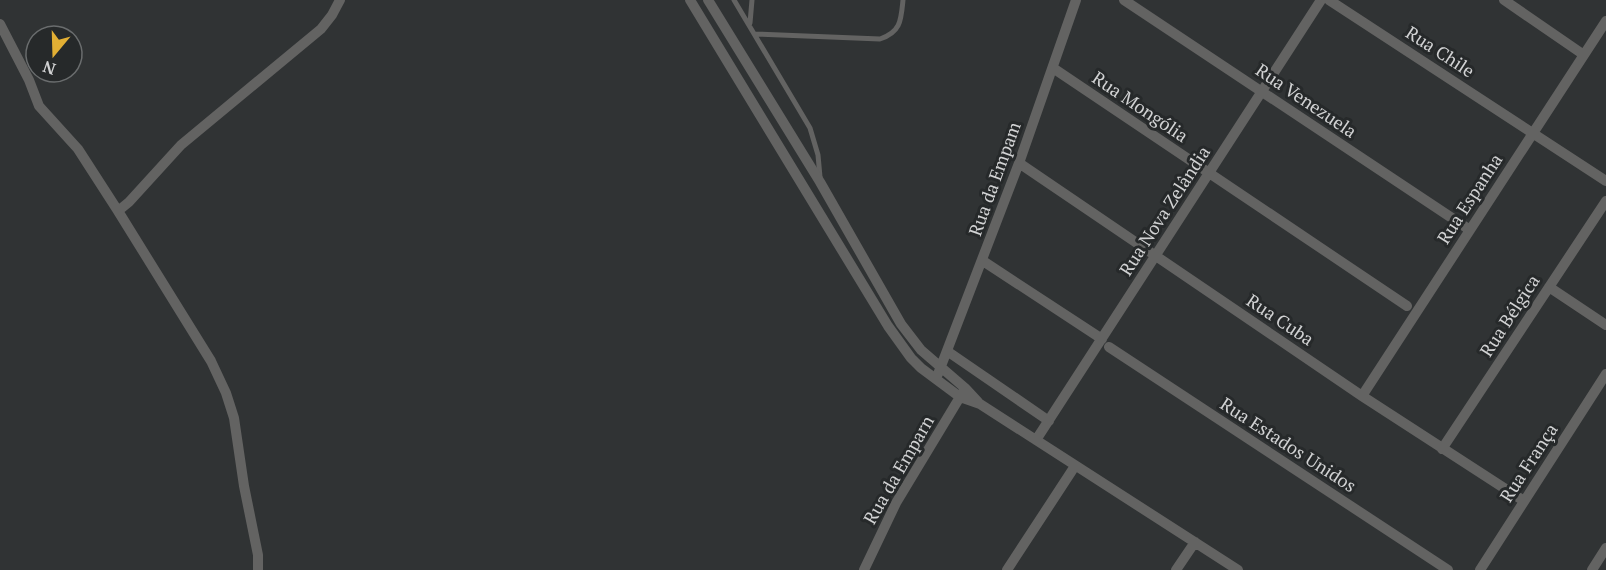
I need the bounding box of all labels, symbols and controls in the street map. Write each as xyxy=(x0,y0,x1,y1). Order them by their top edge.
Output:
street label: Rua Chile xyxy=(1402,20,1480,82)
north arrow xyxy=(24,24,84,84)
text: N xyxy=(40,56,58,81)
street label: Rua Venezuela xyxy=(1251,58,1362,143)
street label: Rua Mongólia xyxy=(1088,65,1193,147)
street label: Rua da Empam xyxy=(962,118,1026,239)
street label: Rua Nova Zelândia xyxy=(1113,141,1215,280)
street label: Rua Espanha xyxy=(1431,149,1507,248)
street label: Rua Bélgica xyxy=(1474,270,1545,361)
street label: Rua Cuba xyxy=(1242,288,1319,350)
street label: Rua Estados Unidos xyxy=(1216,391,1361,497)
street label: Rua da Emparn xyxy=(857,411,939,528)
street label: Rua França xyxy=(1494,419,1563,506)

